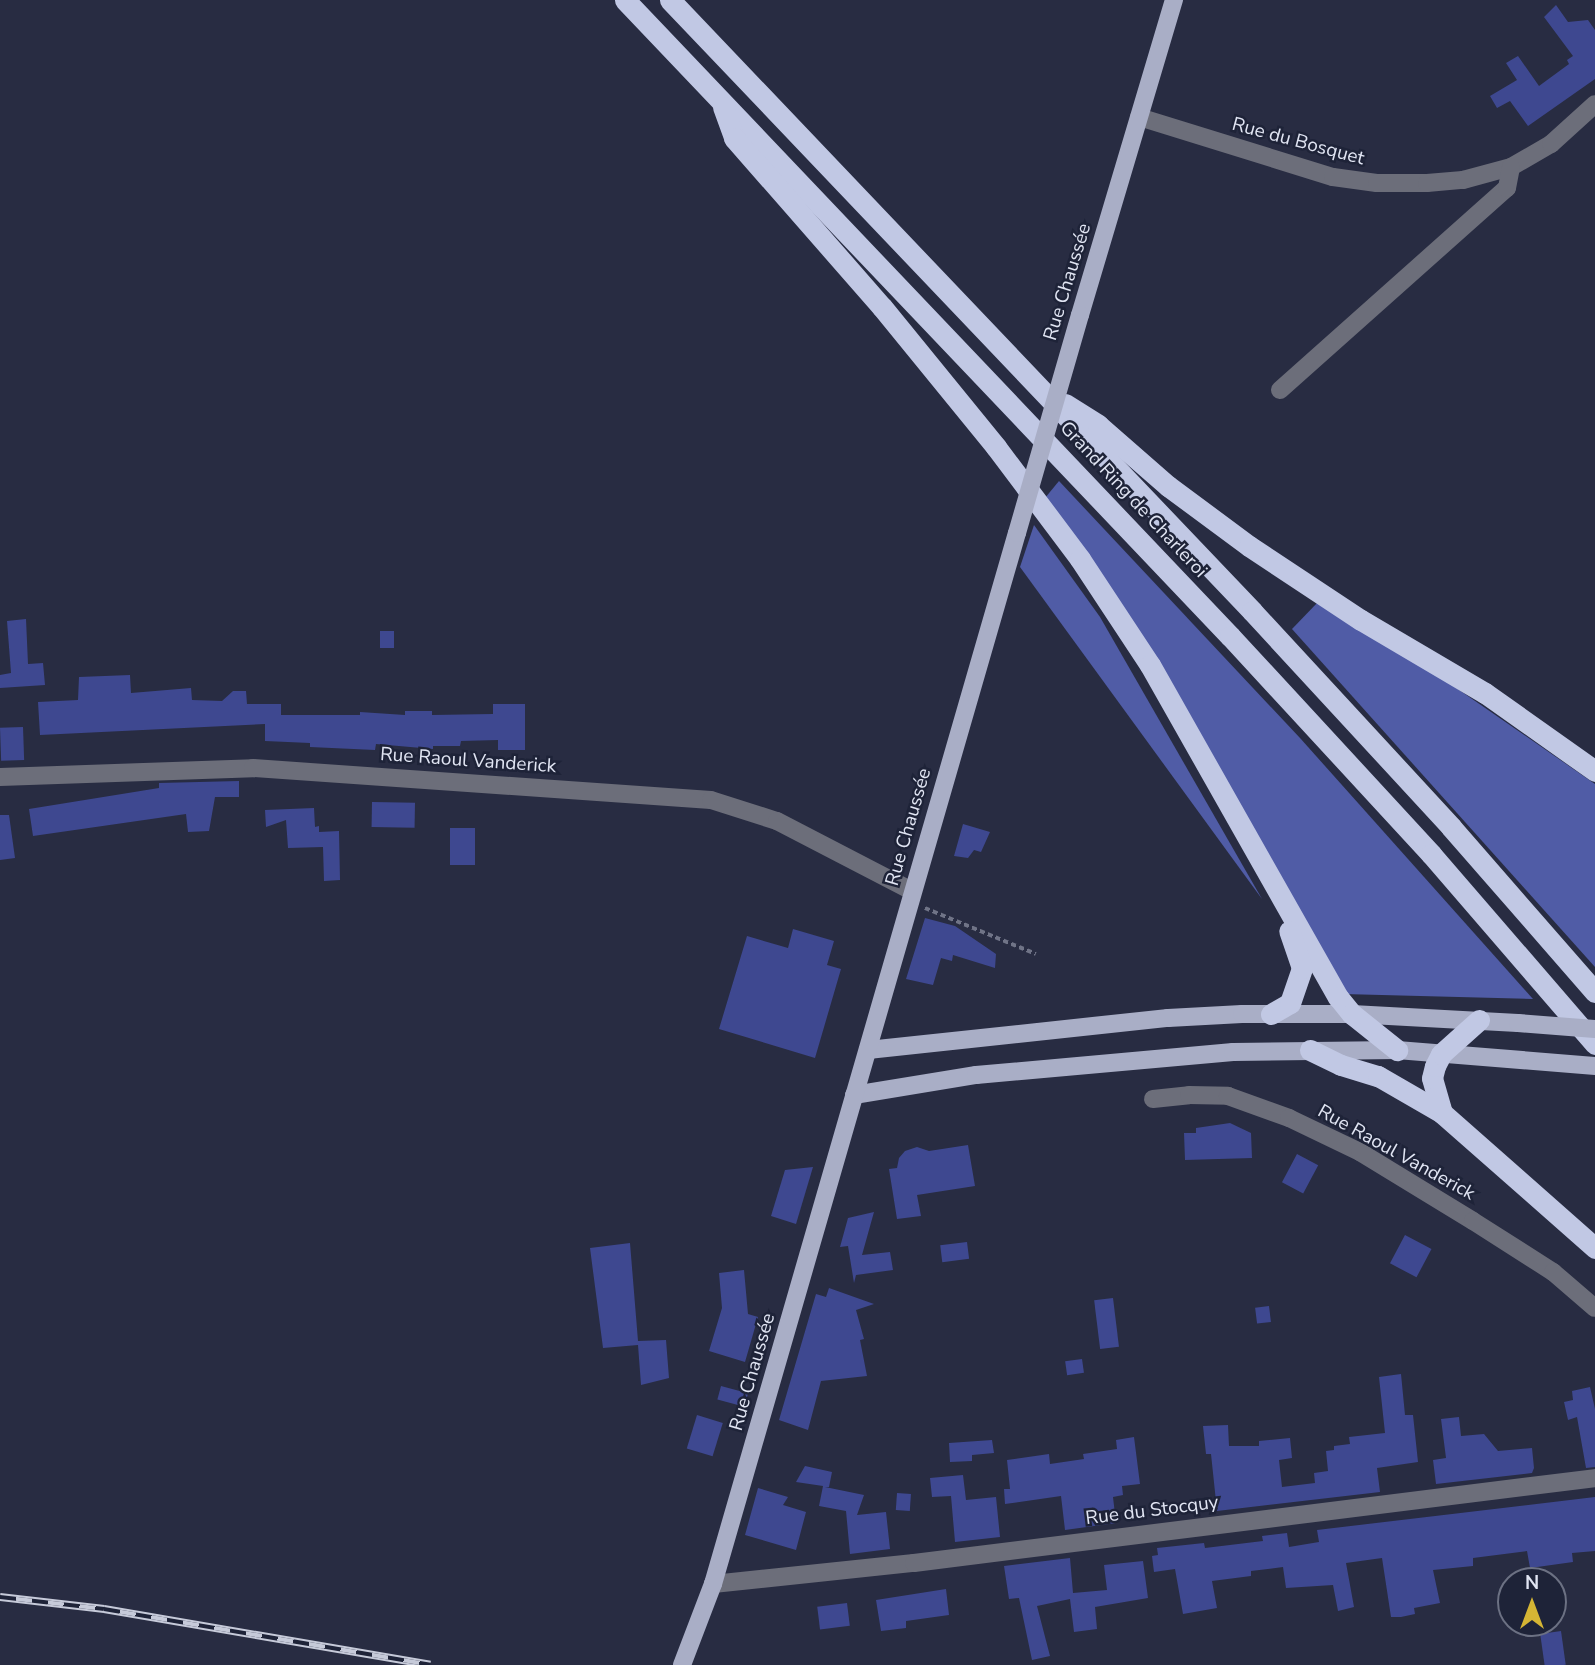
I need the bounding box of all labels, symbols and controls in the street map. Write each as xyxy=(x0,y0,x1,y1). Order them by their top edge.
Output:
street label: Rue du Bosquet xyxy=(1229,113,1367,171)
street label: Rue Chaussée xyxy=(1039,221,1097,343)
street label: Grand Ring de Charleroi xyxy=(1055,417,1211,583)
street label: Rue Raoul Vanderick xyxy=(379,743,557,779)
street label: Rue Chaussée xyxy=(881,766,937,888)
street label: Rue Raoul Vanderick xyxy=(1313,1100,1479,1206)
street label: Rue Chaussée xyxy=(725,1311,781,1433)
street label: Rue du Stocquy xyxy=(1084,1492,1220,1530)
north arrow xyxy=(1497,1567,1567,1637)
text: N xyxy=(1525,1570,1539,1596)

